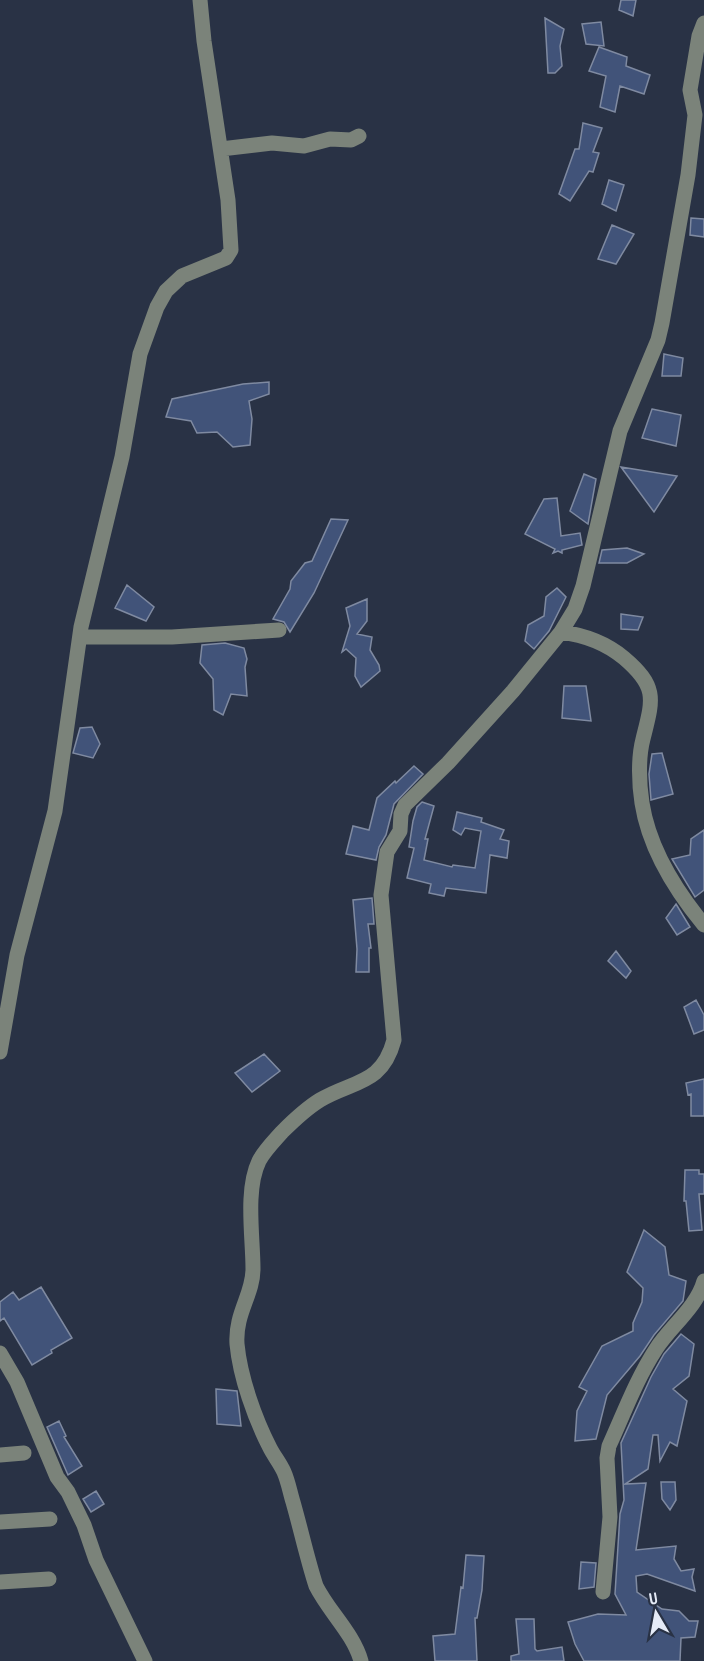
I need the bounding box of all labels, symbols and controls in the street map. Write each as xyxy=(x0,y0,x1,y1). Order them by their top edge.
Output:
north arrow xyxy=(626,1583,686,1643)
text: U xyxy=(648,1588,659,1609)

